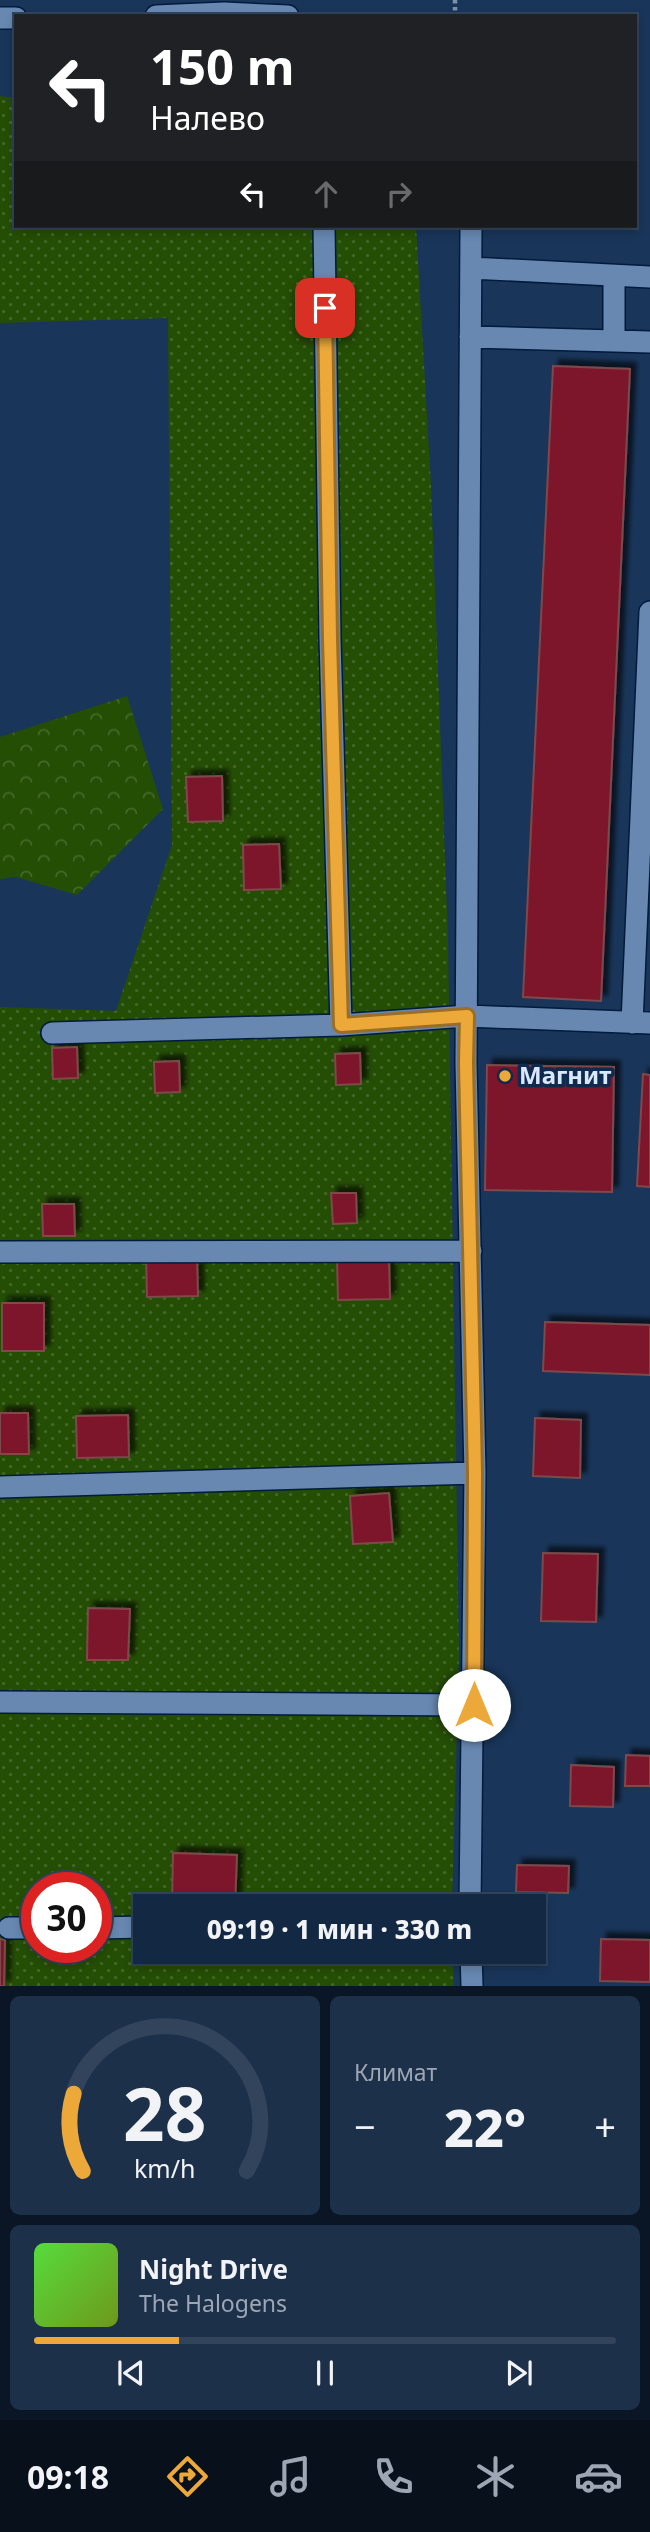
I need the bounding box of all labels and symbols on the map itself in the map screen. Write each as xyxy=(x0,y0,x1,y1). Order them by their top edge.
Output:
pin xyxy=(295,278,355,338)
place label: Магнит xyxy=(519,1058,611,1091)
marker: Магнит xyxy=(497,1068,513,1084)
position arrow xyxy=(437,1668,511,1742)
speed limit sign: 30 xyxy=(21,1872,112,1963)

